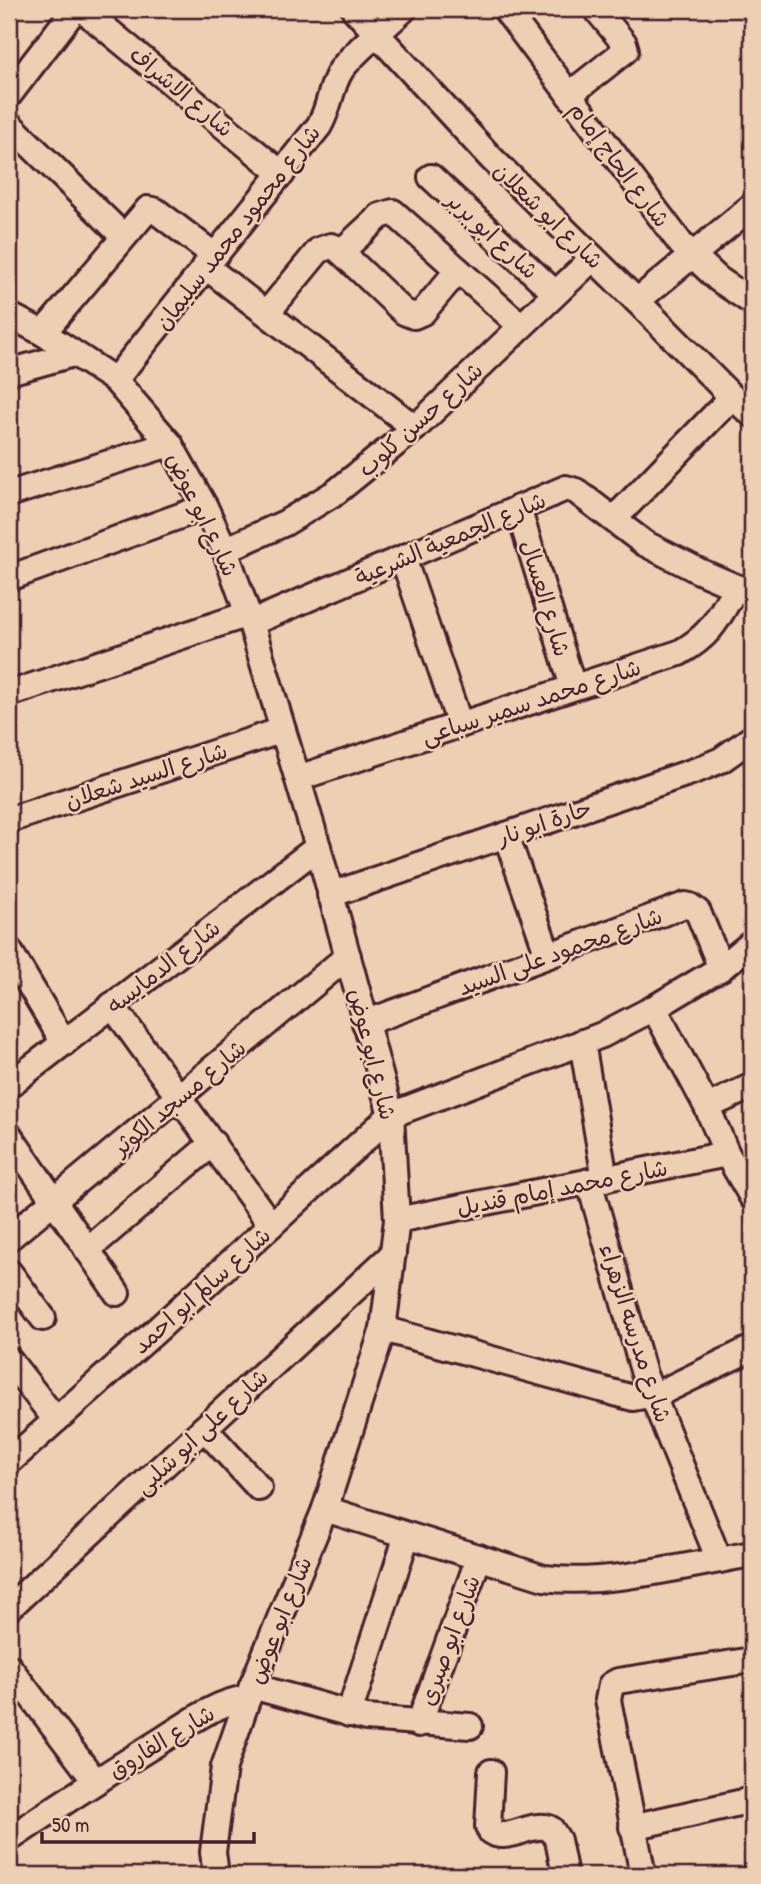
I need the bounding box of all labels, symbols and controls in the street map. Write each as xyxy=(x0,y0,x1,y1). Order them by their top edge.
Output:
street label: شارع الاشراف xyxy=(123,38,241,144)
street label: شارع الحاج إمام xyxy=(560,95,678,235)
street label: شارع محمود محمد سليمان xyxy=(147,118,328,337)
street label: شارع ابو شعلان xyxy=(486,155,611,276)
street label: شارع ابو بربر xyxy=(438,183,546,286)
street label: شارع حسن كلوب xyxy=(351,354,490,484)
street label: شارع ابو عوض xyxy=(159,447,246,582)
street label: شارع الجمعية الشرعية xyxy=(350,484,551,593)
street label: شارع العسال xyxy=(513,536,578,660)
street label: شارع محمد سمير سباعى xyxy=(417,651,645,752)
street label: شارع السيد شعلان xyxy=(61,734,231,817)
street label: حارة ابو نار xyxy=(492,791,595,853)
street label: شارع محمود على السيد xyxy=(454,900,667,1003)
street label: شارع الدمايسه xyxy=(100,912,227,1021)
street label: شارع ابو عوض xyxy=(341,985,404,1123)
street label: شارع مسجد الكوثر xyxy=(104,1032,253,1164)
street label: شارع محمد إمام قنديل xyxy=(454,1151,671,1226)
street label: شارع سالم ابو احمد xyxy=(125,1220,279,1363)
street label: شارع مدرسه الزهراء xyxy=(592,1240,680,1427)
street label: شارع على ابو شلبى xyxy=(127,1361,275,1502)
street label: شارع ابو عوض xyxy=(239,1552,319,1688)
street label: شارع ابو صبرى xyxy=(411,1570,488,1710)
street label: شارع الفاروق xyxy=(102,1697,221,1786)
scale bar xyxy=(42,1800,254,1844)
text: 50 m xyxy=(52,1810,89,1839)

